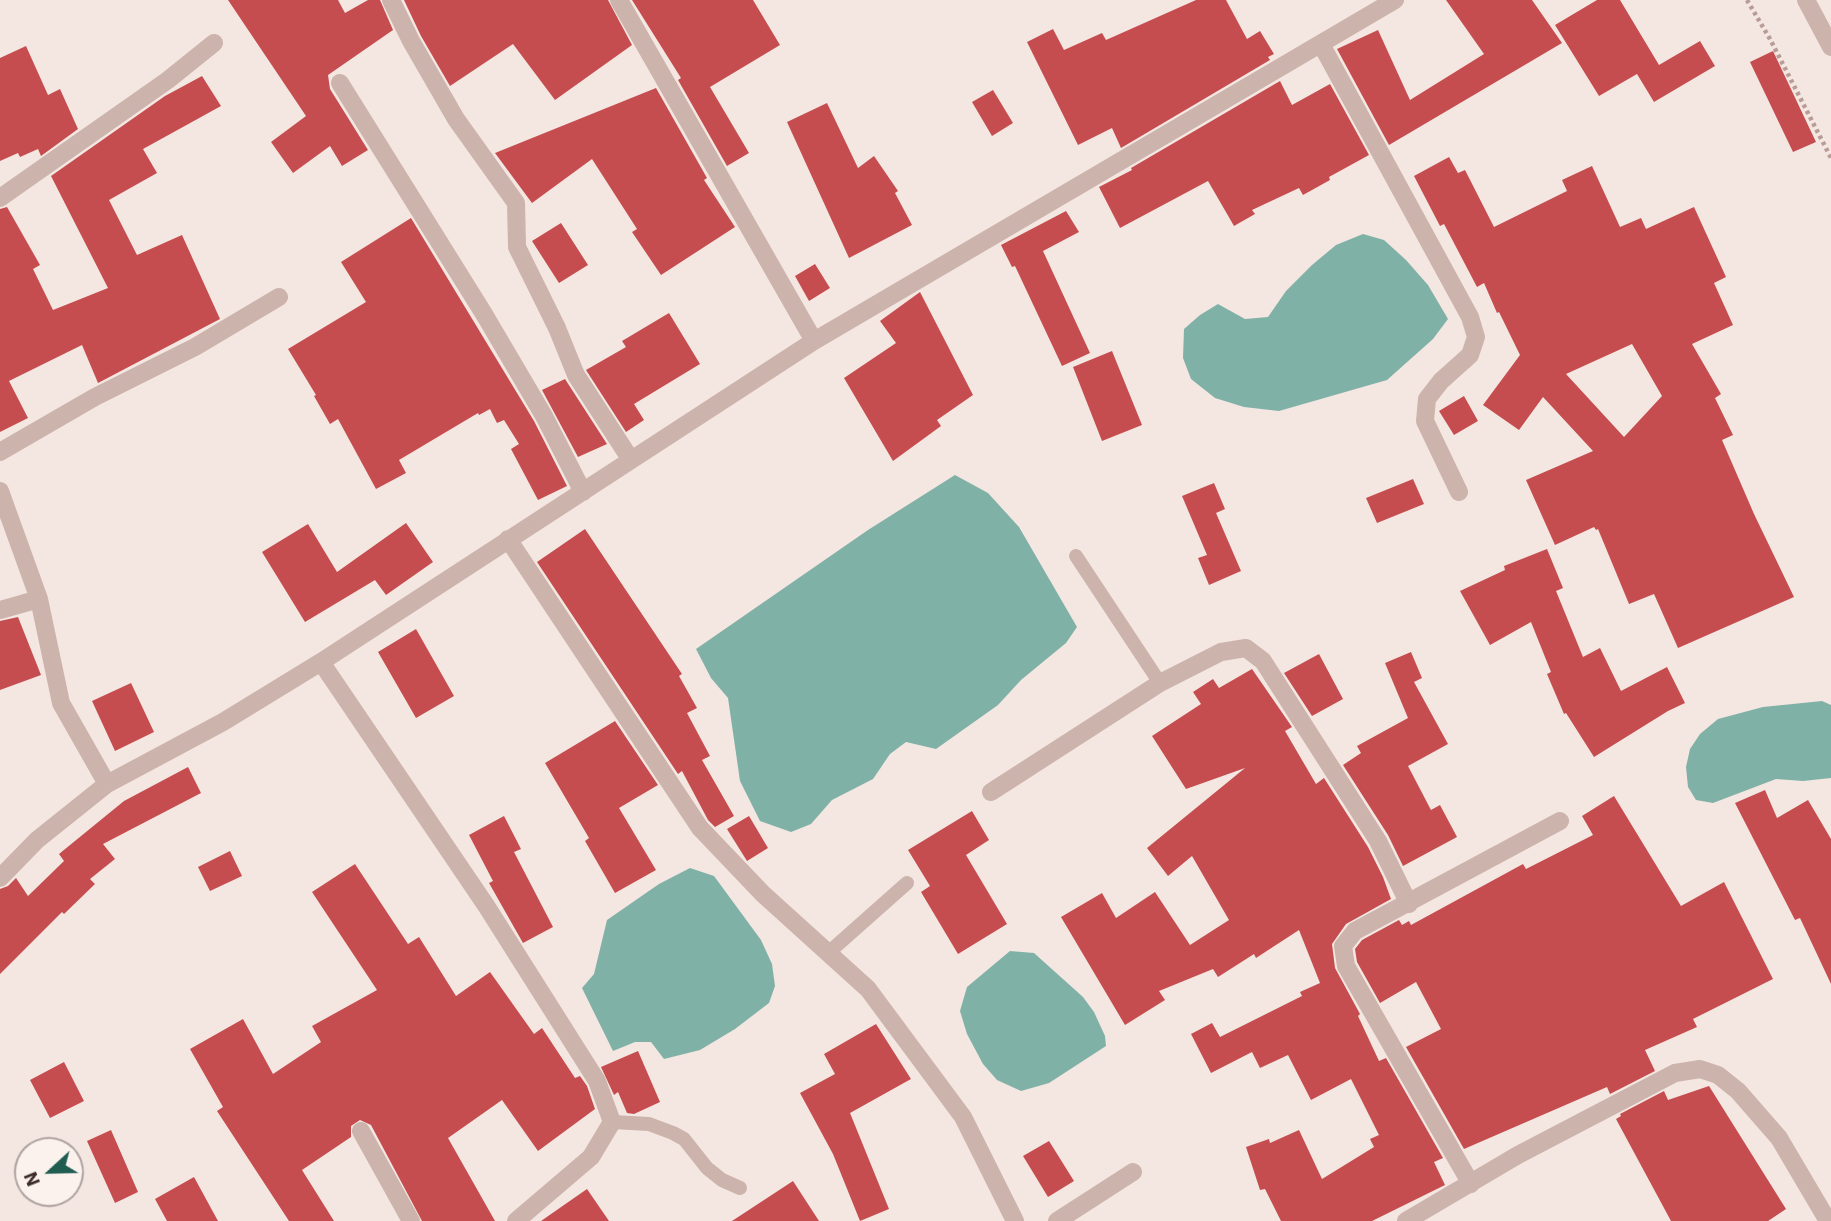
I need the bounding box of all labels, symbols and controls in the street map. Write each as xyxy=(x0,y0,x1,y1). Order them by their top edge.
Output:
north arrow xyxy=(14,1137,84,1207)
text: N xyxy=(18,1168,45,1190)

